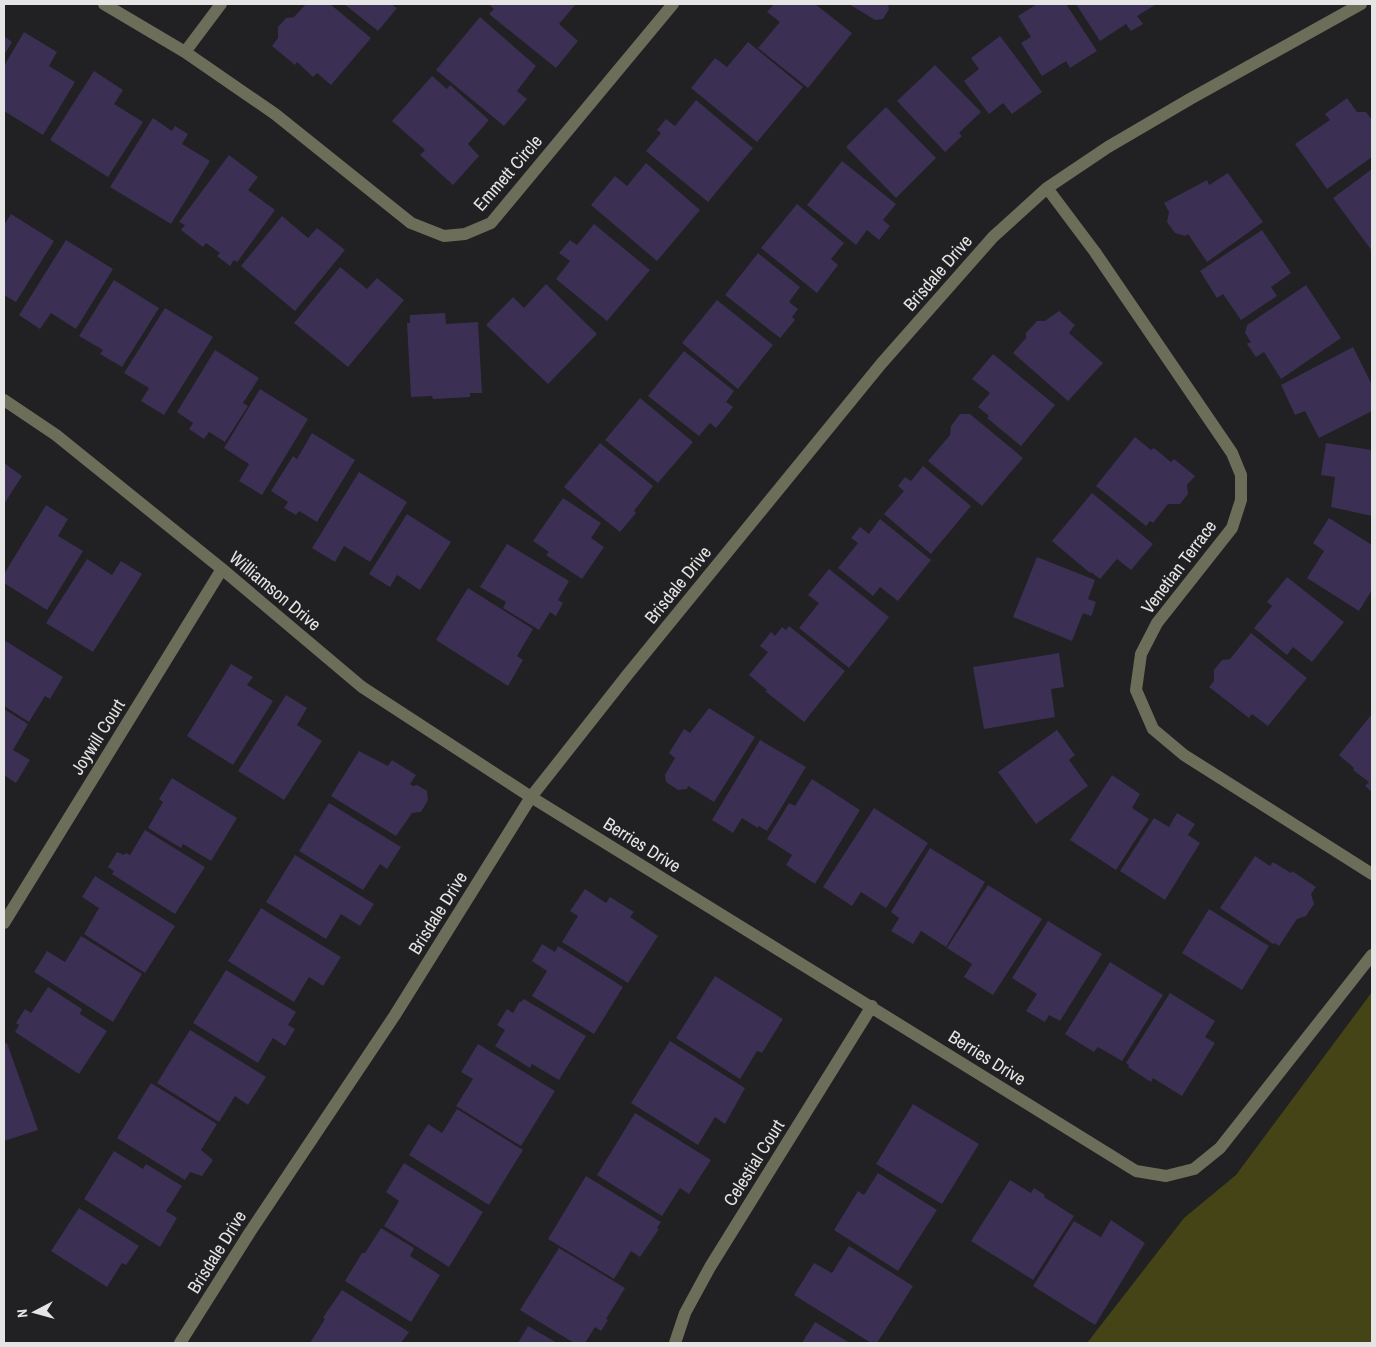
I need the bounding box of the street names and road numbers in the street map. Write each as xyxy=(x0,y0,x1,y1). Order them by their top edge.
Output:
street label: Emmett Circle xyxy=(468,129,548,216)
street label: Brisdale Drive xyxy=(898,229,978,316)
street label: Venetian Terrace xyxy=(1135,515,1222,619)
street label: Brisdale Drive xyxy=(638,540,717,629)
street label: Williamson Drive xyxy=(224,545,326,636)
street label: Joywill Court xyxy=(65,694,131,779)
street label: Berries Drive xyxy=(599,811,686,878)
street label: Brisdale Drive xyxy=(402,866,473,959)
street label: Berries Drive xyxy=(944,1024,1031,1091)
street label: Celestial Court xyxy=(717,1115,790,1211)
street label: Brisdale Drive xyxy=(181,1205,252,1298)

